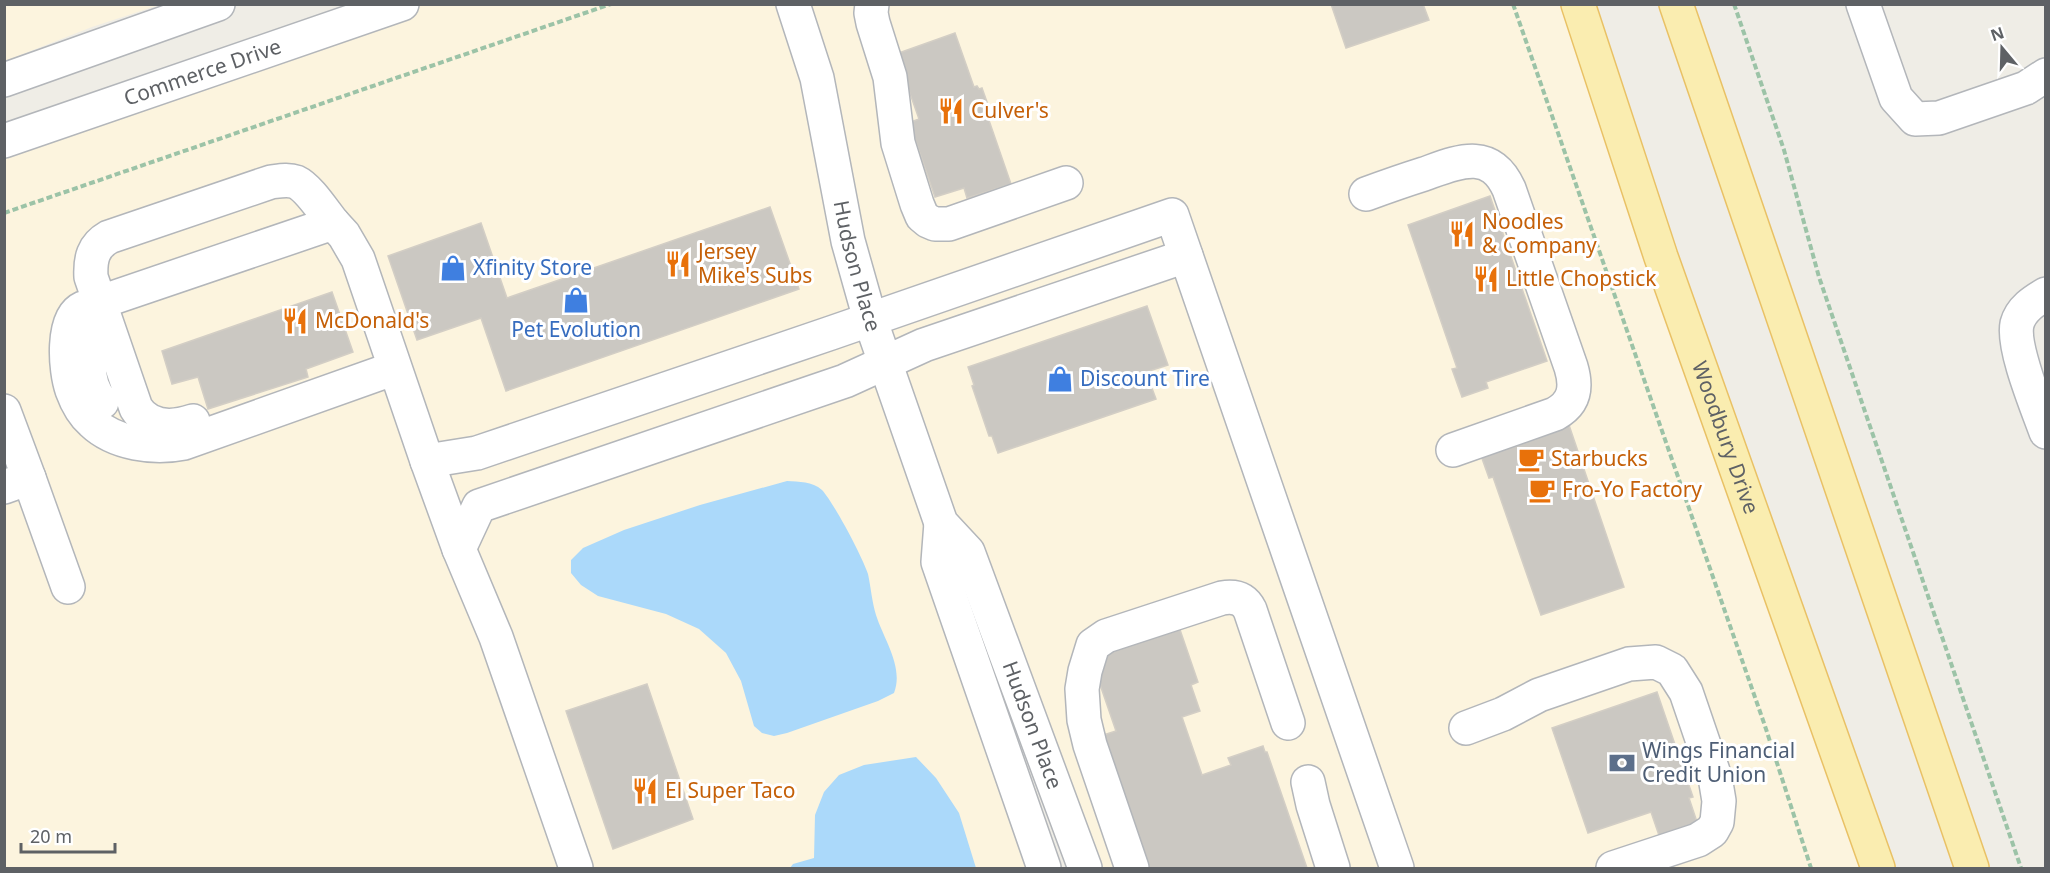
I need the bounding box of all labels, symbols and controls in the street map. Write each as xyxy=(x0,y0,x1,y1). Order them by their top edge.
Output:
north arrow xyxy=(1972,18,2032,78)
text: N xyxy=(1987,21,2007,46)
street label: Commerce Drive xyxy=(120,32,285,112)
restaurant icon: Culver's xyxy=(936,96,966,126)
place label: Culver's xyxy=(971,96,1049,124)
street label: Hudson Place xyxy=(828,198,888,335)
place label: Noodles & Company xyxy=(1482,207,1597,259)
restaurant icon: Noodles & Company xyxy=(1447,219,1477,249)
place label: Jersey Mike's Subs xyxy=(696,237,812,289)
restaurant icon: Jersey Mike's Subs xyxy=(663,249,693,279)
shop icon: Xfinity Store xyxy=(438,253,468,283)
place label: Xfinity Store xyxy=(473,253,592,281)
restaurant icon: Little Chopstick xyxy=(1471,264,1501,294)
place label: Little Chopstick xyxy=(1506,264,1657,292)
shop icon: Pet Evolution xyxy=(561,285,591,315)
restaurant icon: McDonald's xyxy=(280,306,310,336)
place label: McDonald's xyxy=(315,306,429,334)
place label: Pet Evolution xyxy=(511,315,641,343)
street label: Woodbury Drive xyxy=(1686,357,1766,518)
shop icon: Discount Tire xyxy=(1045,364,1075,394)
place label: Discount Tire xyxy=(1080,364,1210,392)
cafe icon: Starbucks xyxy=(1516,444,1546,474)
place label: Starbucks xyxy=(1551,444,1648,472)
cafe icon: Fro-Yo Factory xyxy=(1527,475,1557,505)
place label: Fro-Yo Factory xyxy=(1562,475,1702,503)
street label: Hudson Place xyxy=(997,657,1070,793)
place label: Wings Financial Credit Union xyxy=(1642,736,1795,788)
bank icon: Wings Financial Credit Union xyxy=(1607,748,1637,778)
restaurant icon: El Super Taco xyxy=(630,776,660,806)
place label: El Super Taco xyxy=(665,776,796,804)
scale bar xyxy=(21,816,116,854)
text: 20 m xyxy=(30,824,72,848)

